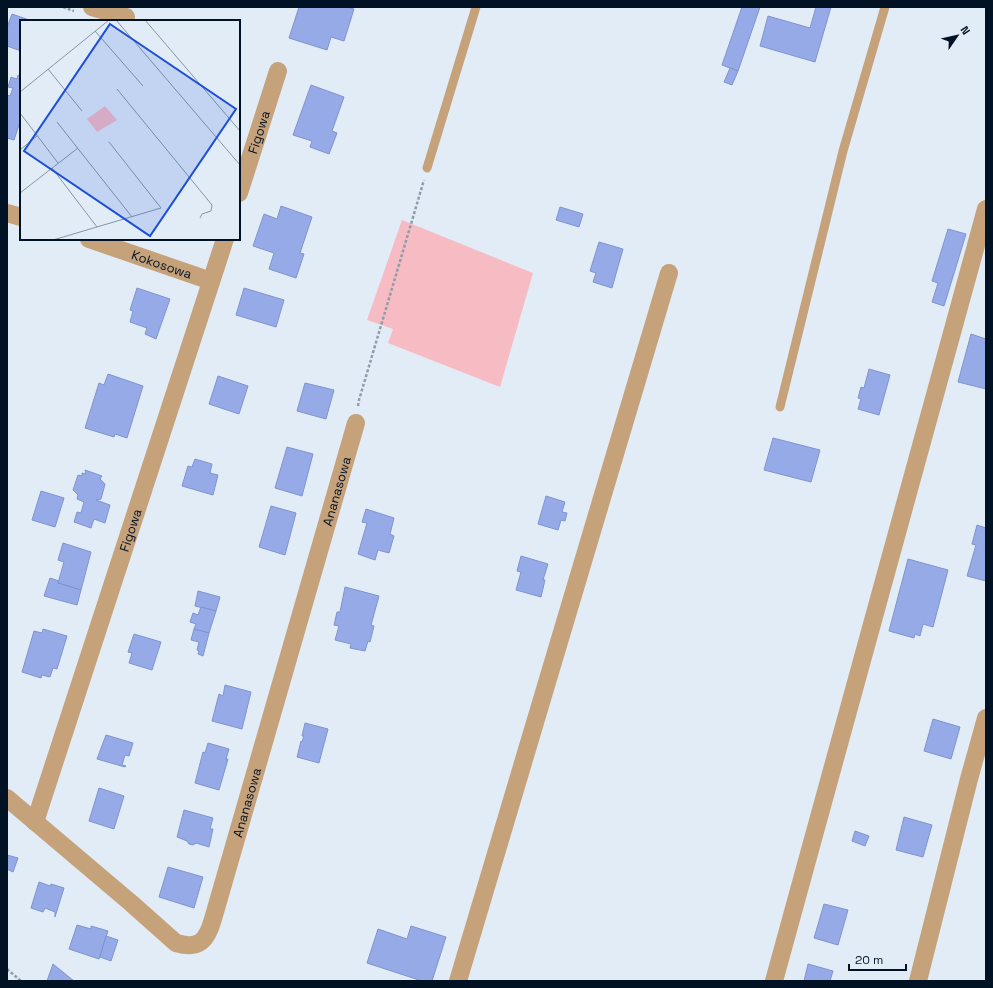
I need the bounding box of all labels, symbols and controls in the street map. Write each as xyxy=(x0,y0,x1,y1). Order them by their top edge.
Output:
north arrow xyxy=(937,16,977,56)
inset map xyxy=(20,20,240,240)
text: N xyxy=(957,23,973,37)
street label: Figowa xyxy=(244,108,273,156)
street label: Kokosowa xyxy=(129,246,195,283)
street label: Ananasowa xyxy=(318,454,355,528)
street label: Figowa xyxy=(115,506,145,554)
street label: Ananasowa xyxy=(229,765,265,839)
scale bar xyxy=(849,946,906,972)
text: 20 m xyxy=(855,952,883,968)

